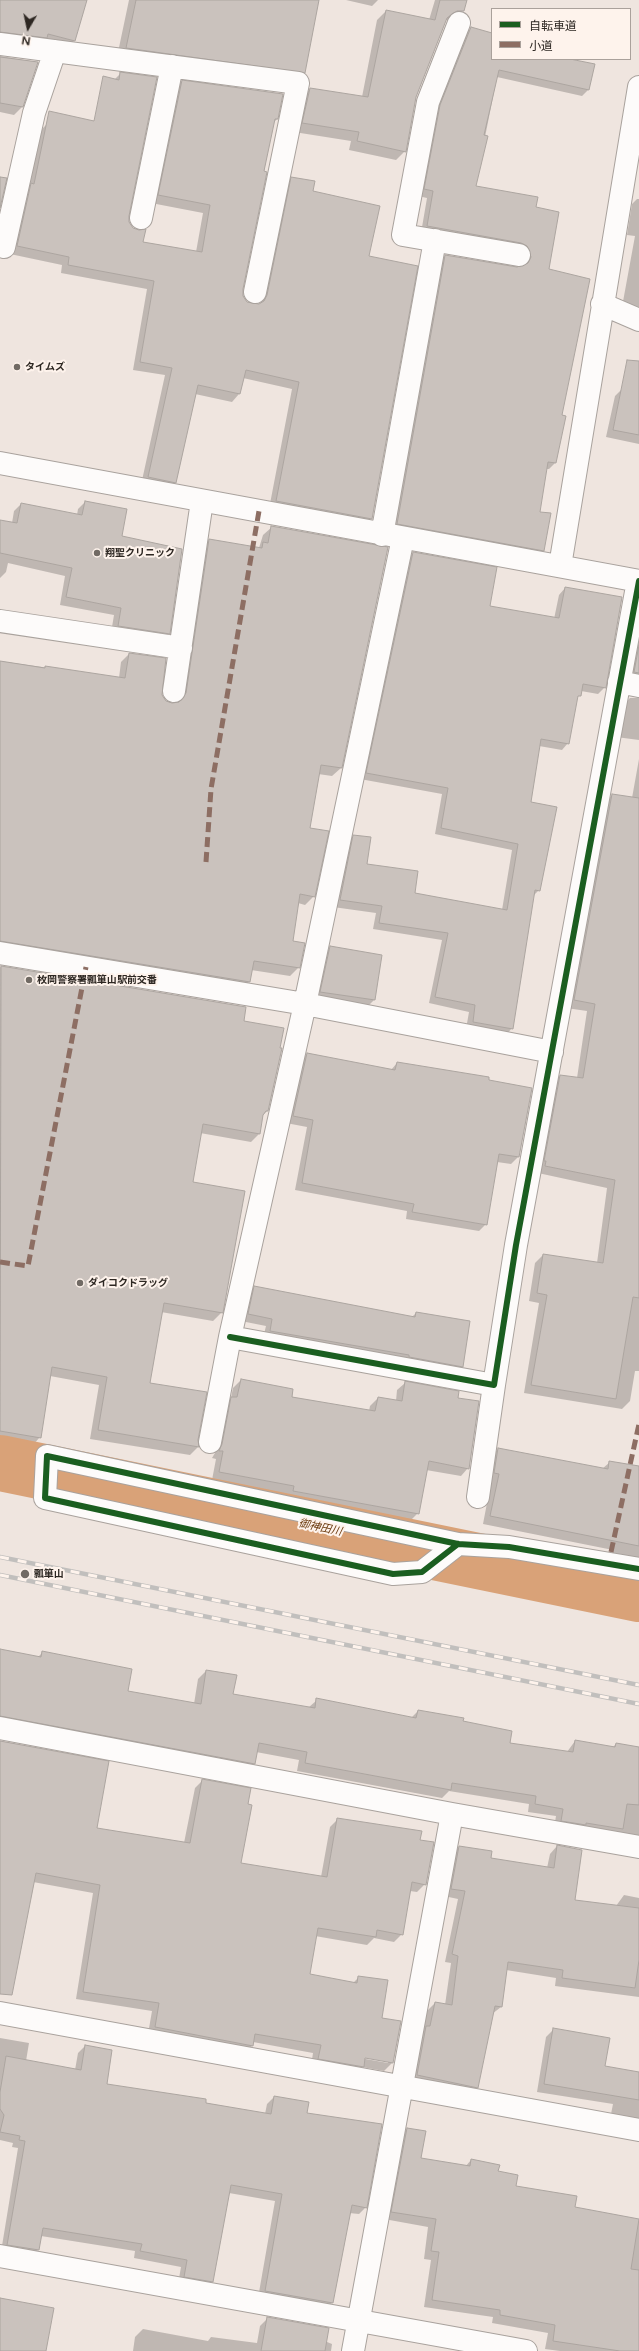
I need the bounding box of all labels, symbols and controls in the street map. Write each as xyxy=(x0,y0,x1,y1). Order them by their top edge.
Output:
north arrow xyxy=(8,8,48,48)
legend xyxy=(491,8,631,60)
text: 自転車道 xyxy=(529,19,577,33)
text: N xyxy=(21,33,31,47)
text: 小道 xyxy=(529,39,553,53)
place label: タイムズ xyxy=(25,361,65,373)
marker: タイムズ xyxy=(12,362,22,372)
place label: 翔聖クリニック xyxy=(105,547,175,559)
marker: 翔聖クリニック xyxy=(92,548,102,558)
place label: 枚岡警察署瓢箪山駅前交番 xyxy=(37,974,157,986)
marker: 枚岡警察署瓢箪山駅前交番 xyxy=(24,975,34,985)
place label: ダイコクドラッグ xyxy=(88,1277,168,1289)
marker: ダイコクドラッグ xyxy=(75,1278,85,1288)
water label: 御神田川 xyxy=(297,1517,343,1539)
marker: 瓢箪山 xyxy=(19,1568,31,1580)
place label: 瓢箪山 xyxy=(34,1568,64,1580)

